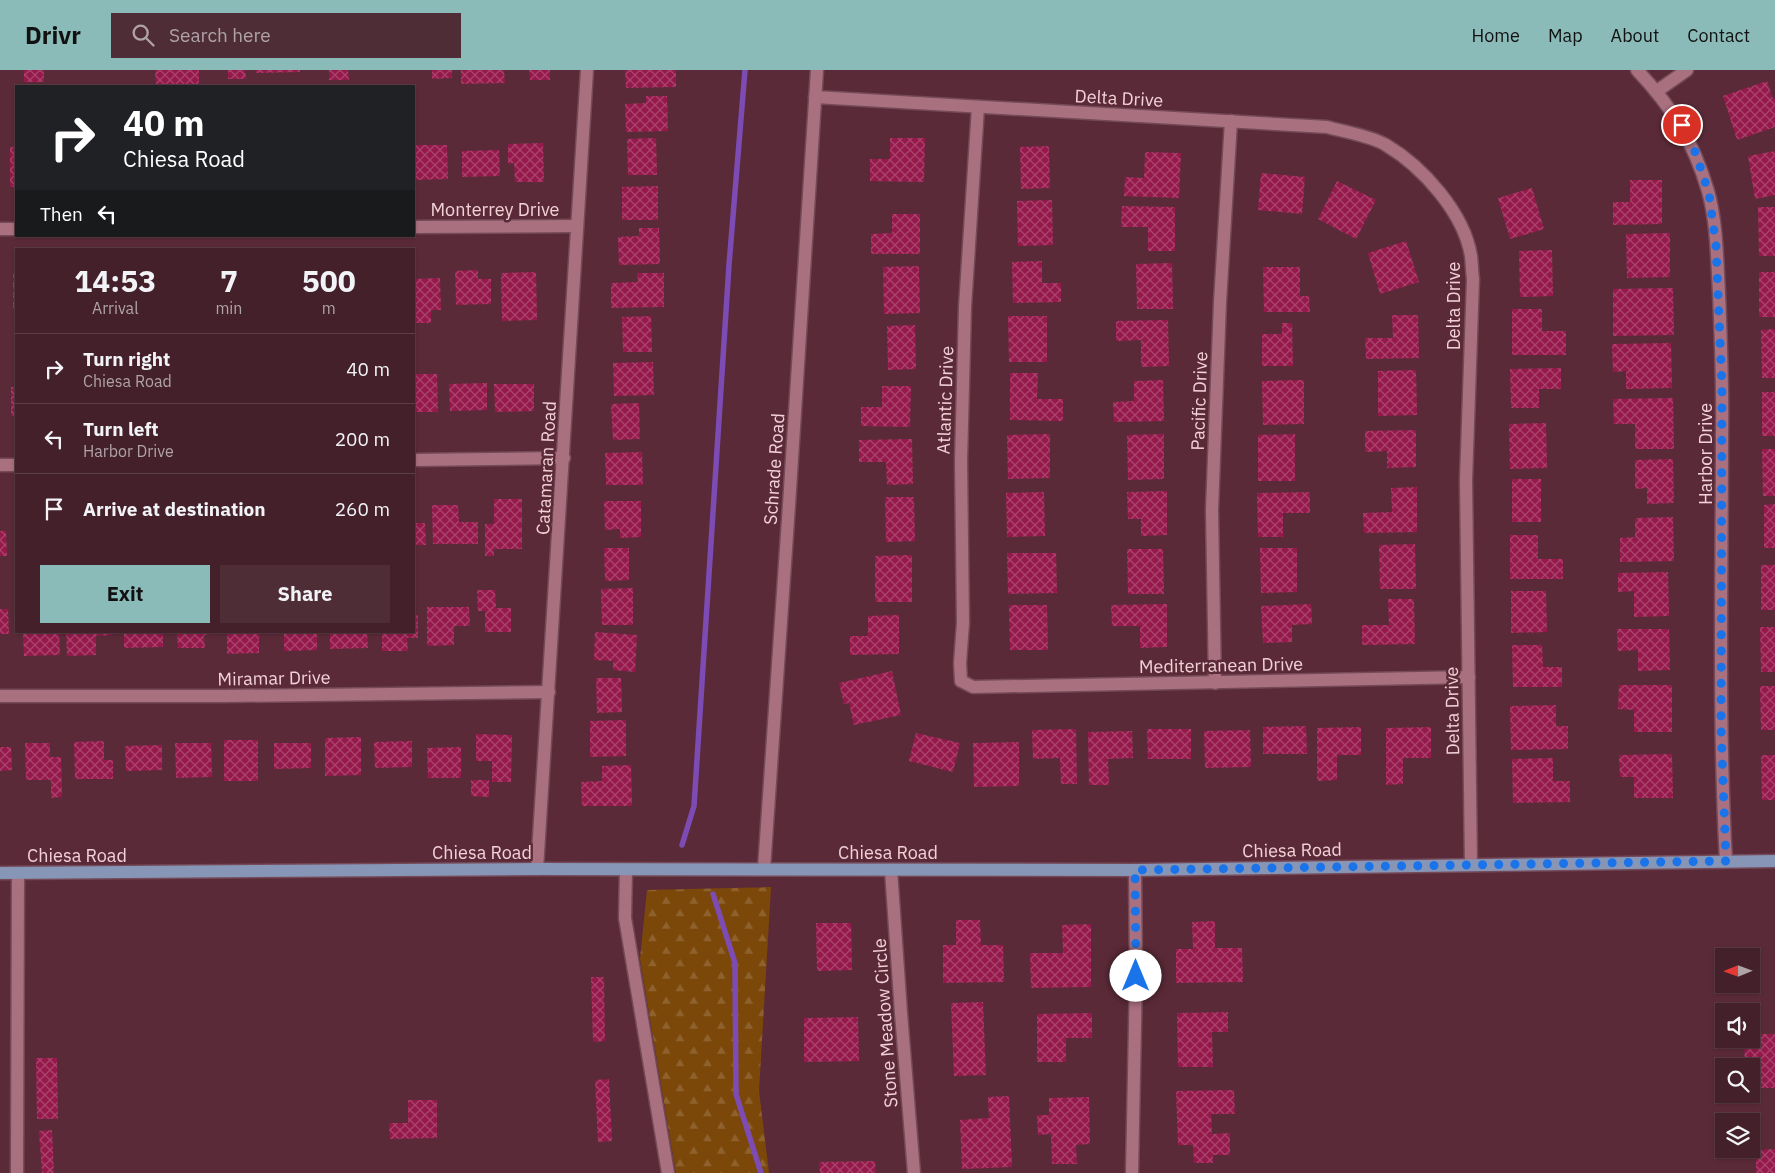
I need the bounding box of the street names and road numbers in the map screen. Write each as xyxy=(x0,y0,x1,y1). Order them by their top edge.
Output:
street label: Delta Drive xyxy=(1074,84,1164,112)
street label: Monterrey Drive xyxy=(431,198,560,221)
street label: Delta Drive xyxy=(1442,262,1465,350)
street label: Atlantic Drive xyxy=(932,345,958,455)
street label: Pacific Drive xyxy=(1186,351,1212,451)
street label: Catamaran Road xyxy=(531,400,561,536)
street label: Harbor Drive xyxy=(1694,403,1717,505)
street label: Schrade Road xyxy=(759,412,789,526)
street label: Mediterranean Drive xyxy=(1139,652,1303,678)
street label: Miramar Drive xyxy=(217,666,331,690)
street label: Delta Drive xyxy=(1440,666,1464,756)
street label: Chiesa Road xyxy=(1242,838,1342,862)
street label: Chiesa Road xyxy=(432,841,532,864)
street label: Chiesa Road xyxy=(838,841,938,864)
street label: Chiesa Road xyxy=(27,844,127,867)
street label: Stone Meadow Circle xyxy=(868,937,902,1108)

